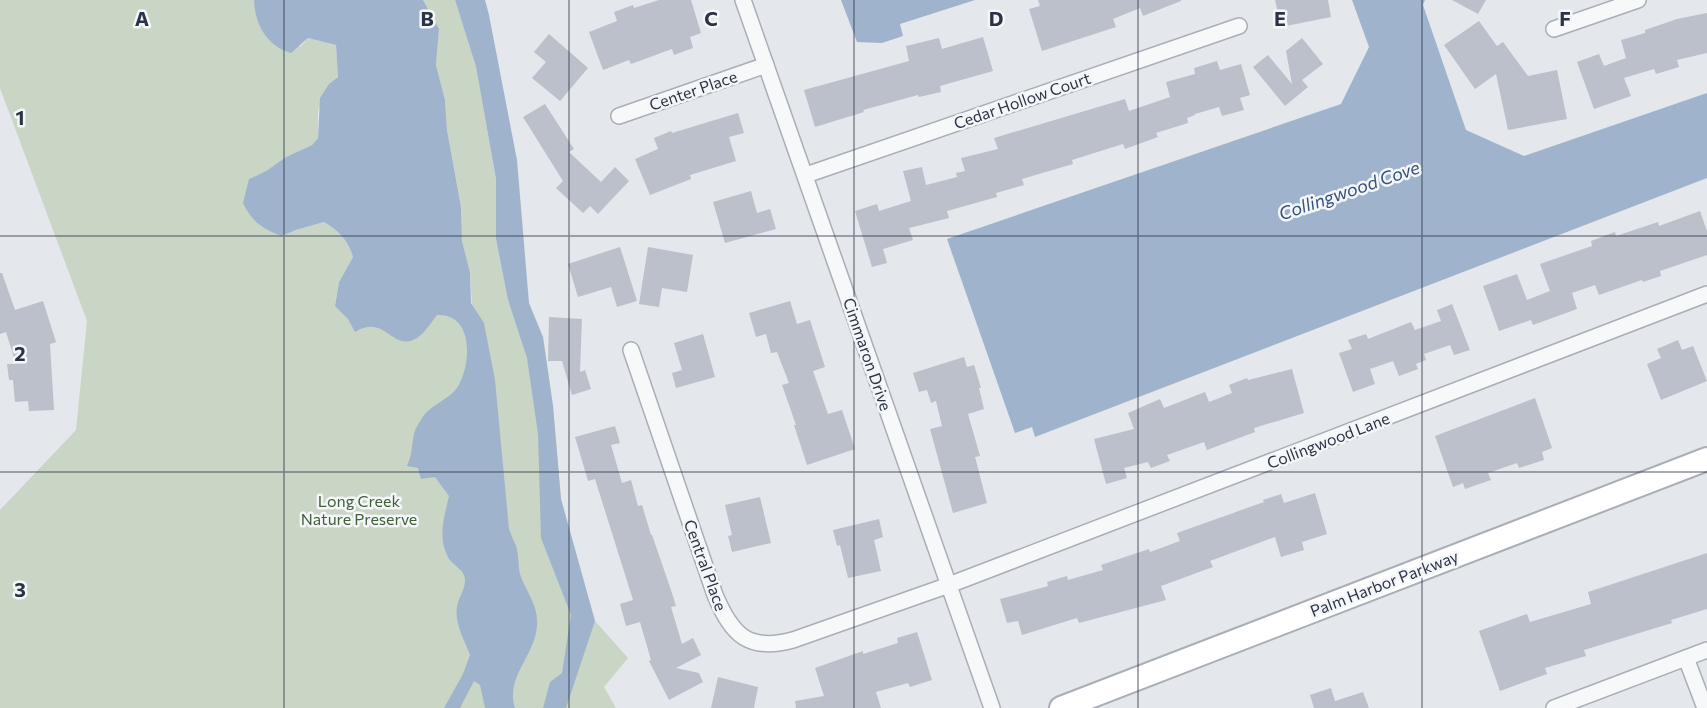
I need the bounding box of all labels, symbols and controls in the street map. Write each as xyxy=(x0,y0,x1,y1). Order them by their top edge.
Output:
text: A xyxy=(135,6,149,30)
text: B xyxy=(420,6,434,30)
text: C xyxy=(704,6,718,30)
text: D xyxy=(989,6,1003,30)
text: E xyxy=(1274,6,1286,30)
text: F xyxy=(1559,6,1571,30)
street label: Center Place xyxy=(647,66,739,114)
street label: Cedar Hollow Court xyxy=(951,67,1093,132)
text: 1 xyxy=(15,105,25,129)
water label: Collingwood Cove xyxy=(1276,155,1423,224)
street label: Cimmaron Drive xyxy=(840,295,896,413)
text: 2 xyxy=(14,341,26,365)
street label: Collingwood Lane xyxy=(1264,408,1392,472)
park label: Long Creek Nature Preserve xyxy=(301,491,417,528)
street label: Central Place xyxy=(681,517,731,613)
street label: Palm Harbor Parkway xyxy=(1307,546,1461,620)
text: 3 xyxy=(14,577,26,601)

